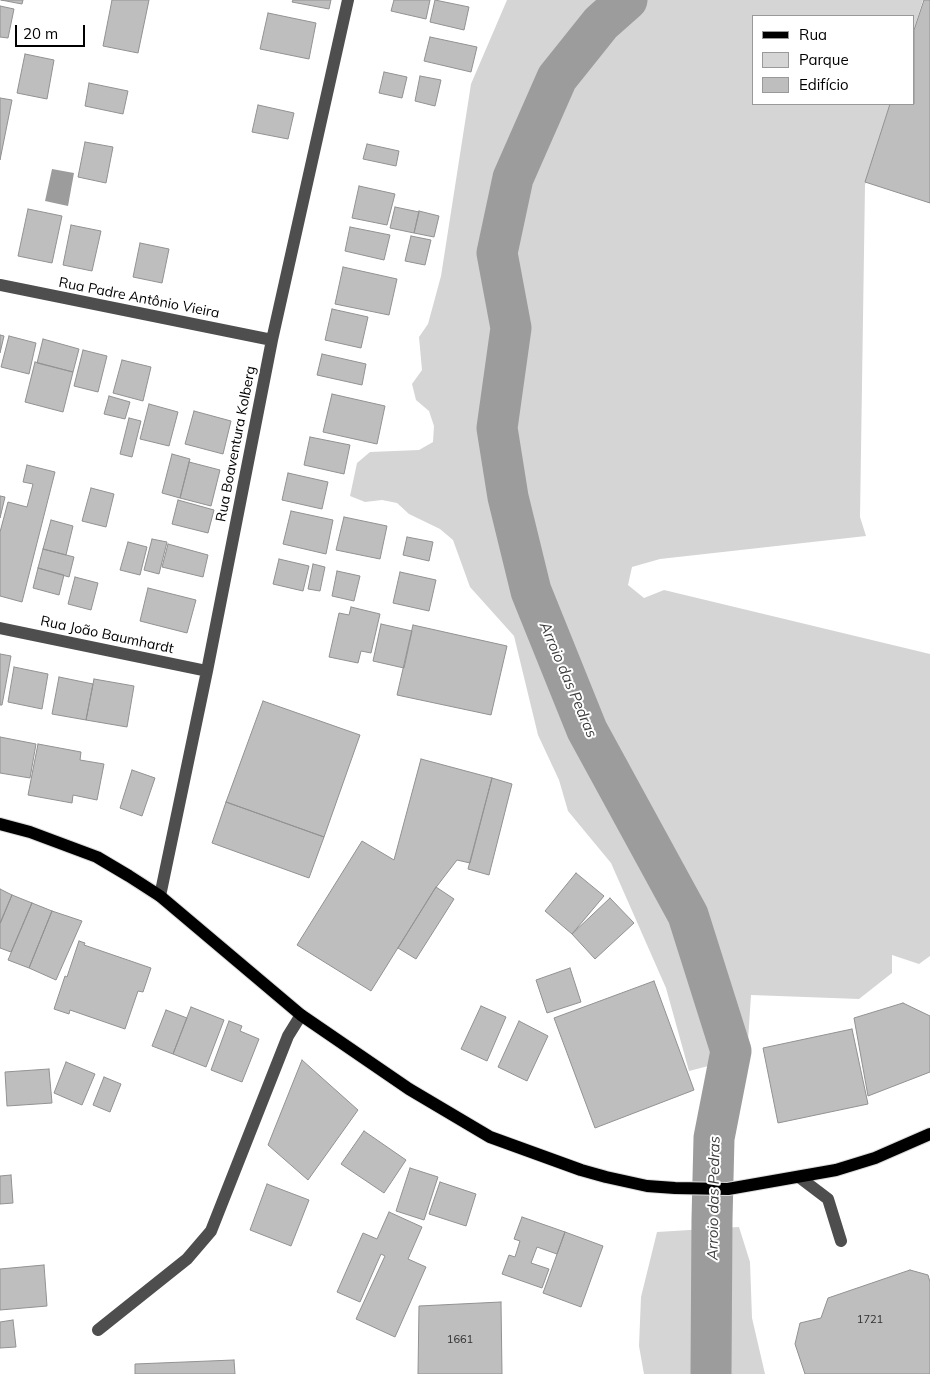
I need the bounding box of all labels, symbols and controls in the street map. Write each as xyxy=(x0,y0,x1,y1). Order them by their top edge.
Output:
scale bar xyxy=(18,15,88,47)
legend xyxy=(752,15,915,105)
text: 20 m xyxy=(23,24,58,43)
text: Rua xyxy=(799,25,827,44)
text: Parque xyxy=(799,50,849,69)
text: Edifício xyxy=(799,75,849,94)
street label: Rua Padre Antônio Vieira xyxy=(57,274,221,322)
street label: Rua Boaventura Kolberg xyxy=(213,365,259,523)
street label: Rua João Baumhardt xyxy=(39,613,175,657)
water label: Arroio das Pedras xyxy=(535,619,601,741)
water label: Arroio das Pedras xyxy=(704,1136,724,1260)
house number: 1721 xyxy=(857,1313,883,1327)
house number: 1661 xyxy=(447,1333,473,1347)

